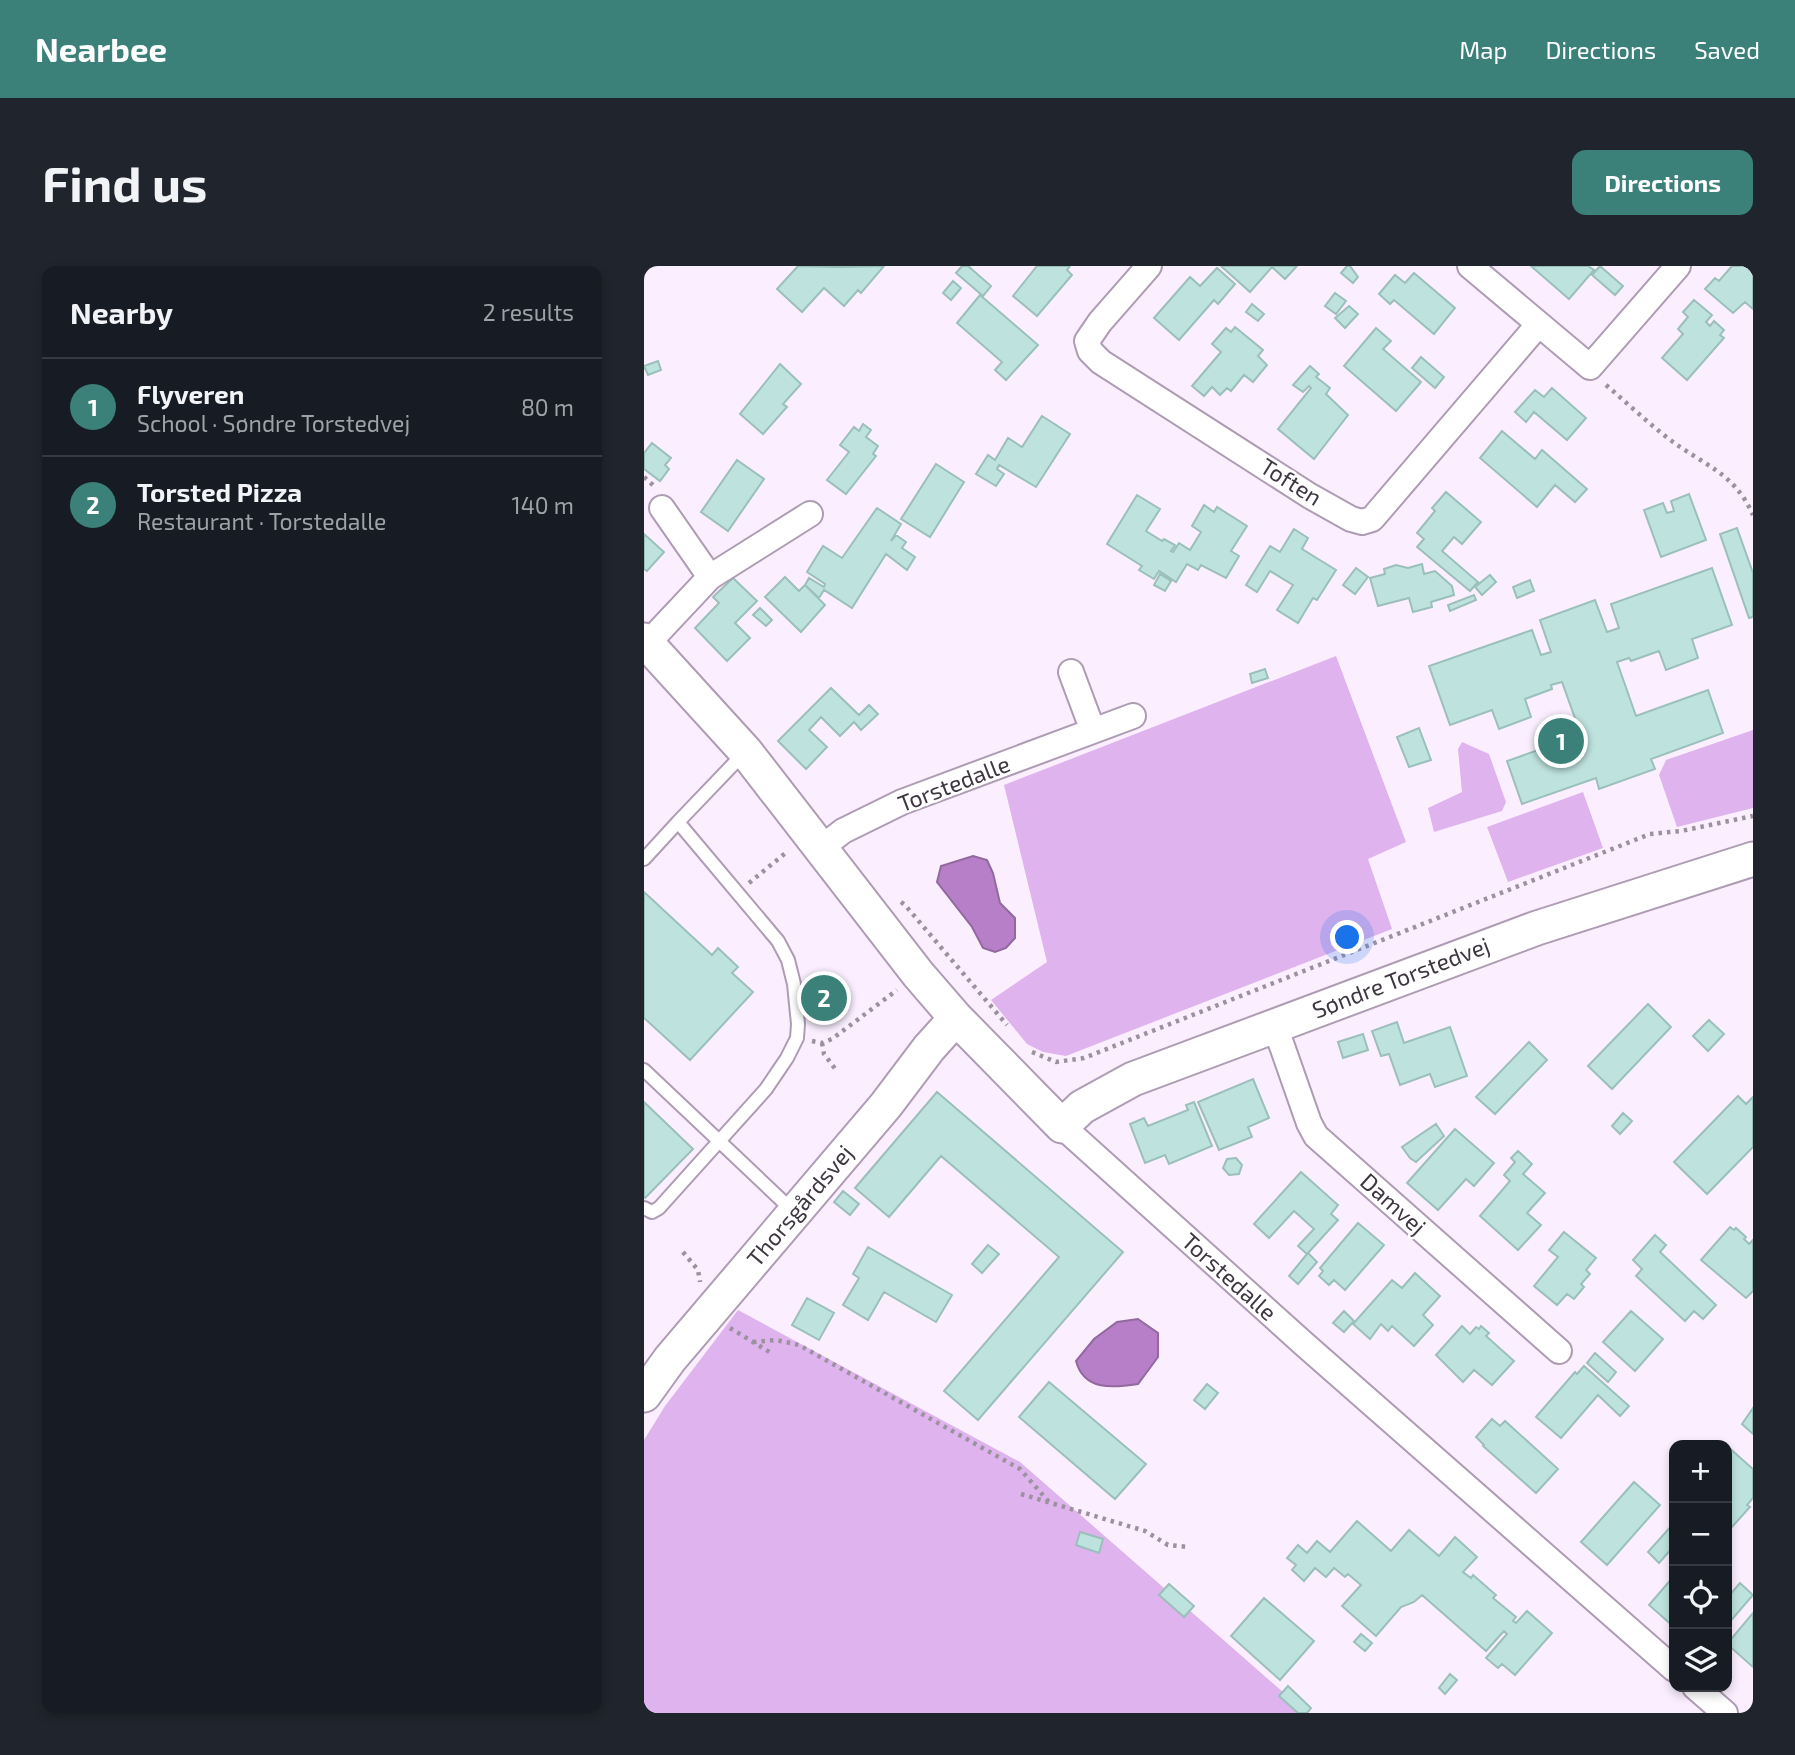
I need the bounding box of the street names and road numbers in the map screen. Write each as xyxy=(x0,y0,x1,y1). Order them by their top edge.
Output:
street label: Toften xyxy=(1256,452,1327,511)
street label: Torstedalle xyxy=(894,749,1014,817)
street label: Søndre Torstedvej xyxy=(1308,930,1493,1024)
street label: Thorsgårdsvej xyxy=(740,1139,858,1272)
street label: Damvej xyxy=(1355,1167,1432,1240)
street label: Torstedalle xyxy=(1177,1226,1283,1326)

